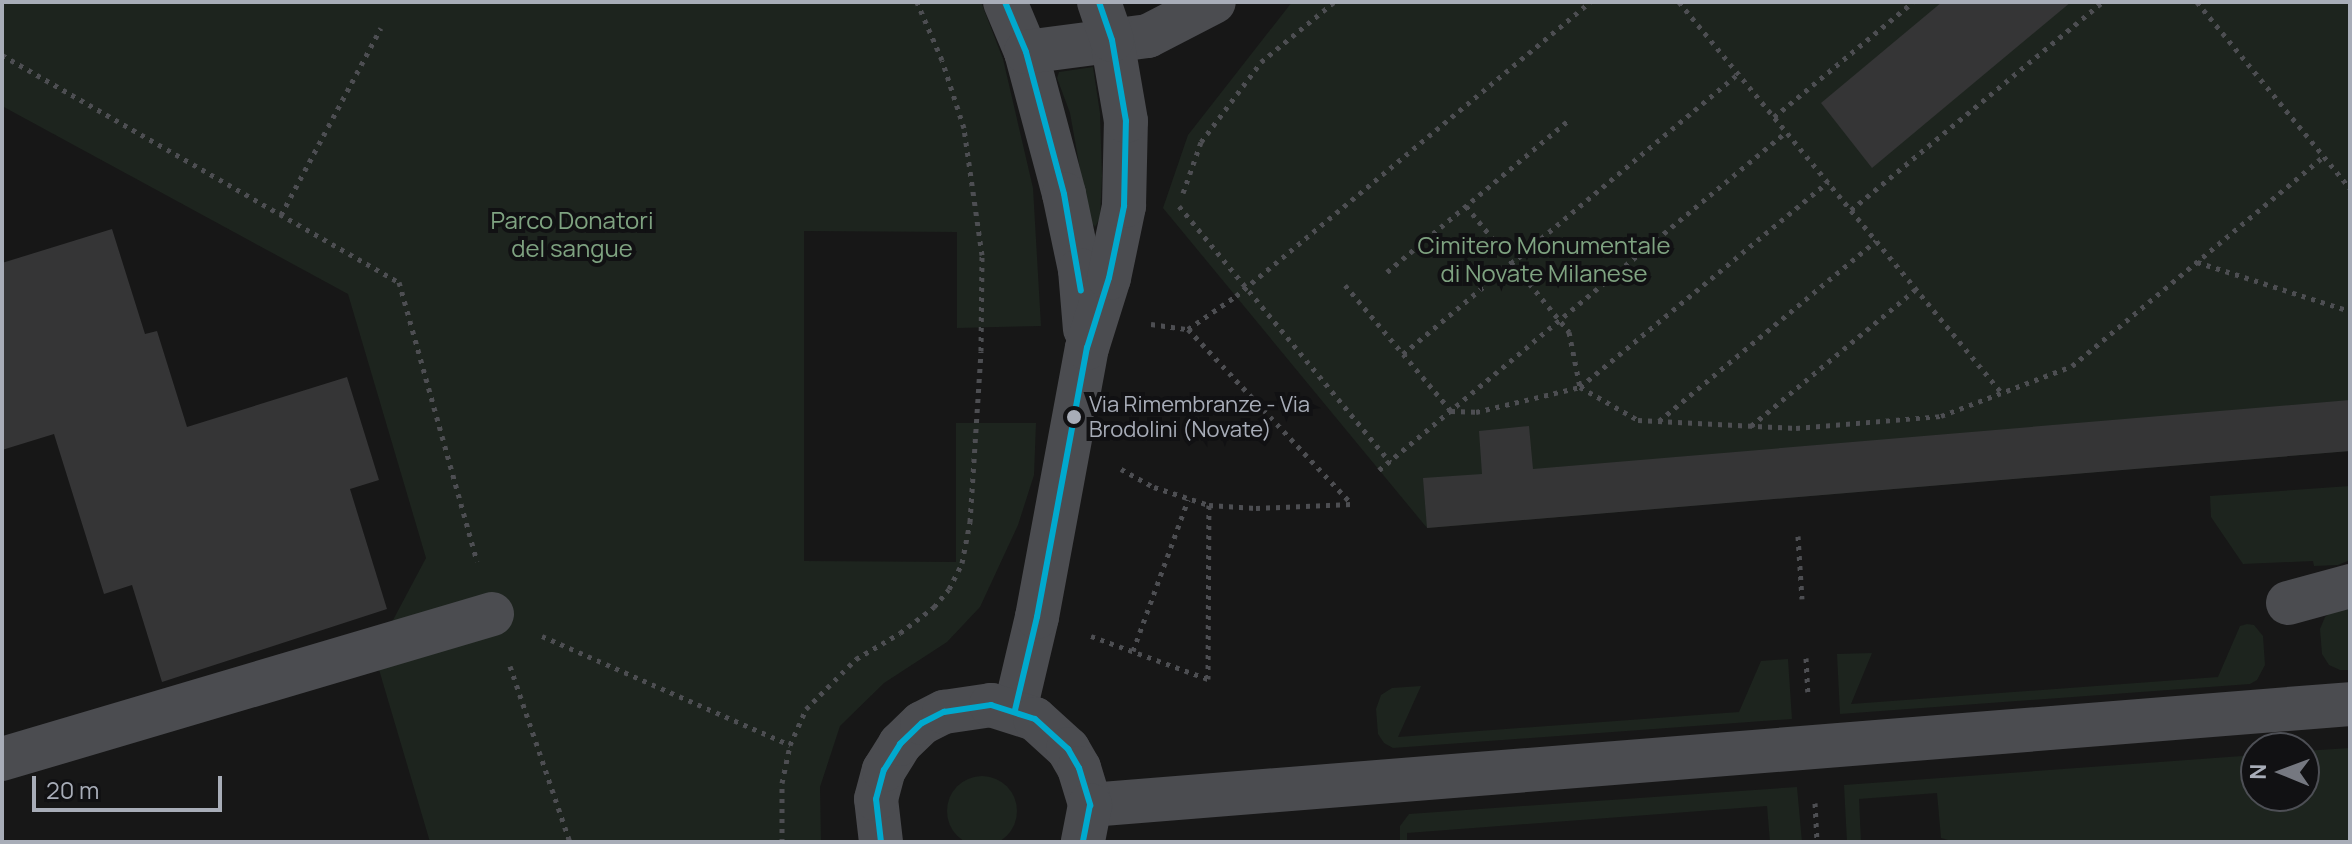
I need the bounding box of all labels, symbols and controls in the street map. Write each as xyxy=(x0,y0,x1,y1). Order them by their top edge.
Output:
park label: Parco Donatori del sangue xyxy=(490,206,654,262)
park label: Cimitero Monumentale di Novate Milanese xyxy=(1418,231,1670,287)
place label: Via Rimembranze - Via Brodolini (Novate) xyxy=(1089,391,1310,442)
marker: Via Rimembranze - Via Brodolini (Novate) xyxy=(1066,409,1082,425)
north arrow xyxy=(2240,732,2320,812)
scale bar xyxy=(36,760,226,810)
text: N xyxy=(2243,763,2273,780)
text: 20 m xyxy=(46,773,99,806)

